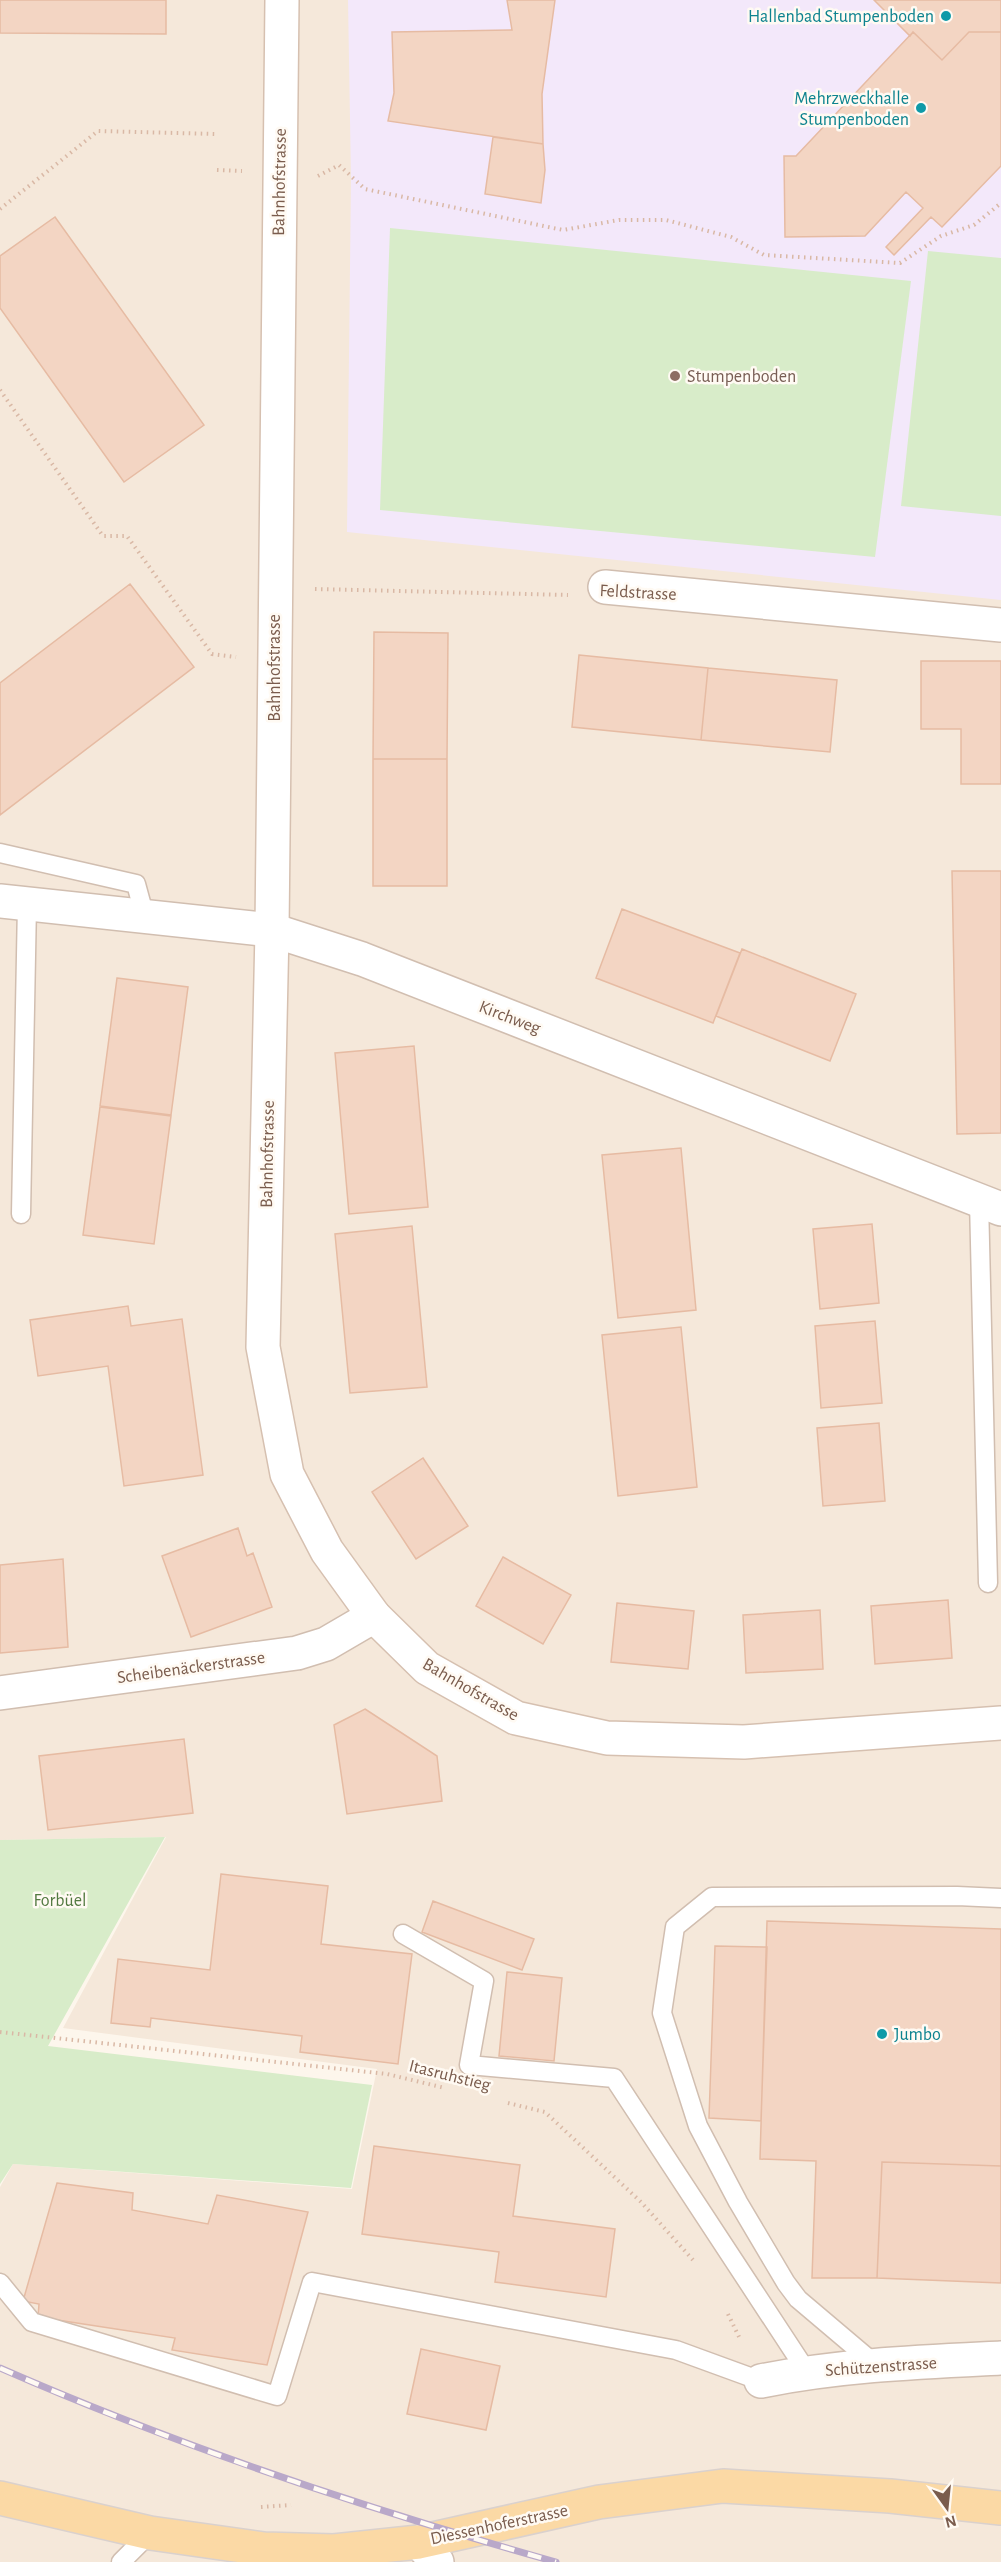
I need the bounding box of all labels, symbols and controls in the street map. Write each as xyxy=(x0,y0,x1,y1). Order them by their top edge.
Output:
place label: Hallenbad Stumpenboden xyxy=(748,8,934,26)
marker: Hallenbad Stumpenboden xyxy=(939,9,953,23)
place label: Mehrzweckhalle Stumpenboden xyxy=(794,90,909,129)
marker: Mehrzweckhalle Stumpenboden xyxy=(914,101,928,115)
street label: Bahnhofstrasse xyxy=(270,128,290,236)
place label: Stumpenboden xyxy=(687,368,796,386)
marker: Stumpenboden xyxy=(668,369,682,383)
street label: Feldstrasse xyxy=(599,582,677,604)
street label: Bahnhofstrasse xyxy=(266,614,284,722)
street label: Kirchweg xyxy=(476,998,543,1038)
street label: Bahnhofstrasse xyxy=(258,1100,278,1208)
street label: Scheibenäckerstrasse xyxy=(116,1649,266,1687)
street label: Bahnhofstrasse xyxy=(419,1655,522,1725)
park label: Forbüel xyxy=(34,1892,86,1910)
place label: Jumbo xyxy=(894,2026,941,2044)
marker: Jumbo xyxy=(875,2027,889,2041)
street label: Itasruhstieg xyxy=(407,2057,493,2095)
street label: Schützenstrasse xyxy=(825,2354,938,2380)
north arrow xyxy=(917,2478,977,2538)
street label: Diessenhoferstrasse xyxy=(429,2502,570,2548)
text: N xyxy=(943,2512,958,2531)

